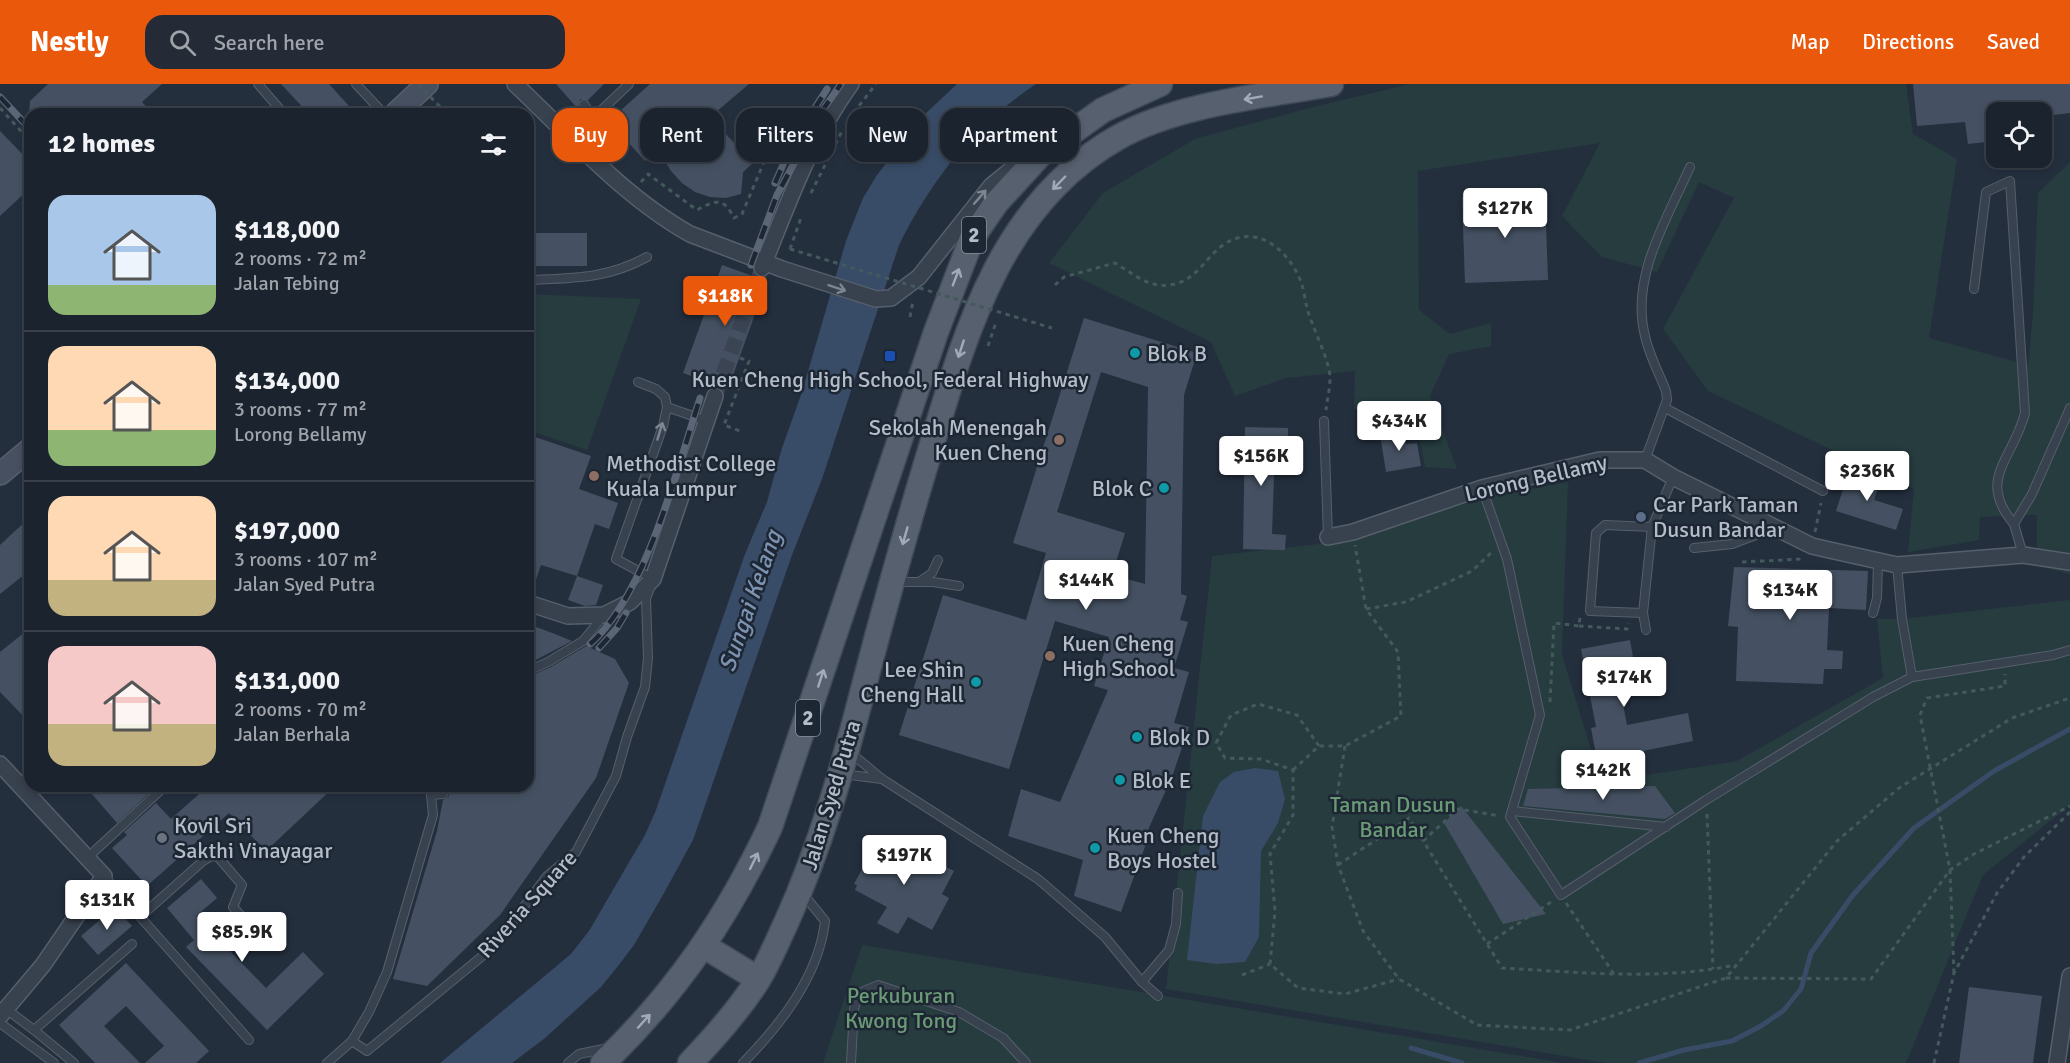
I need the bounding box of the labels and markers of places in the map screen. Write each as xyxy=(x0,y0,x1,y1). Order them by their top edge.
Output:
pin: $127K xyxy=(1463,188,1547,239)
pin: $118K xyxy=(683,276,767,327)
place label: Blok B xyxy=(1147,340,1207,367)
marker: Blok B xyxy=(1128,346,1142,360)
marker: Kuen Cheng High School, Federal Highway xyxy=(883,349,897,363)
place label: Kuen Cheng High School, Federal Highway xyxy=(692,366,1089,393)
pin: $434K xyxy=(1357,401,1441,452)
place label: Sekolah Menengah Kuen Cheng xyxy=(869,414,1047,466)
marker: Sekolah Menengah Kuen Cheng xyxy=(1052,433,1066,447)
pin: $156K xyxy=(1219,436,1303,487)
place label: Methodist College Kuala Lumpur xyxy=(606,450,776,502)
pin: $236K xyxy=(1825,451,1909,502)
marker: Methodist College Kuala Lumpur xyxy=(587,469,601,483)
place label: Blok C xyxy=(1092,475,1152,502)
marker: Blok C xyxy=(1157,481,1171,495)
place label: Car Park Taman Dusun Bandar xyxy=(1653,491,1798,543)
marker: Car Park Taman Dusun Bandar xyxy=(1634,510,1648,524)
pin: $144K xyxy=(1044,560,1128,611)
pin: $134K xyxy=(1748,570,1832,621)
place label: Kuen Cheng High School xyxy=(1062,630,1175,682)
marker: Kuen Cheng High School xyxy=(1043,649,1057,663)
place label: Lee Shin Cheng Hall xyxy=(861,656,964,708)
pin: $174K xyxy=(1582,657,1666,708)
marker: Lee Shin Cheng Hall xyxy=(969,675,983,689)
place label: Blok D xyxy=(1149,724,1210,751)
marker: Blok D xyxy=(1130,730,1144,744)
pin: $142K xyxy=(1561,750,1645,801)
place label: Blok E xyxy=(1132,767,1191,794)
marker: Blok E xyxy=(1113,773,1127,787)
place label: Kovil Sri Sakthi Vinayagar xyxy=(174,812,332,864)
place label: Kuen Cheng Boys Hostel xyxy=(1107,822,1219,874)
marker: Kovil Sri Sakthi Vinayagar xyxy=(155,831,169,845)
pin: $197K xyxy=(862,835,946,886)
marker: Kuen Cheng Boys Hostel xyxy=(1088,841,1102,855)
pin: $131K xyxy=(65,880,149,931)
pin: $85.9K xyxy=(193,912,291,963)

